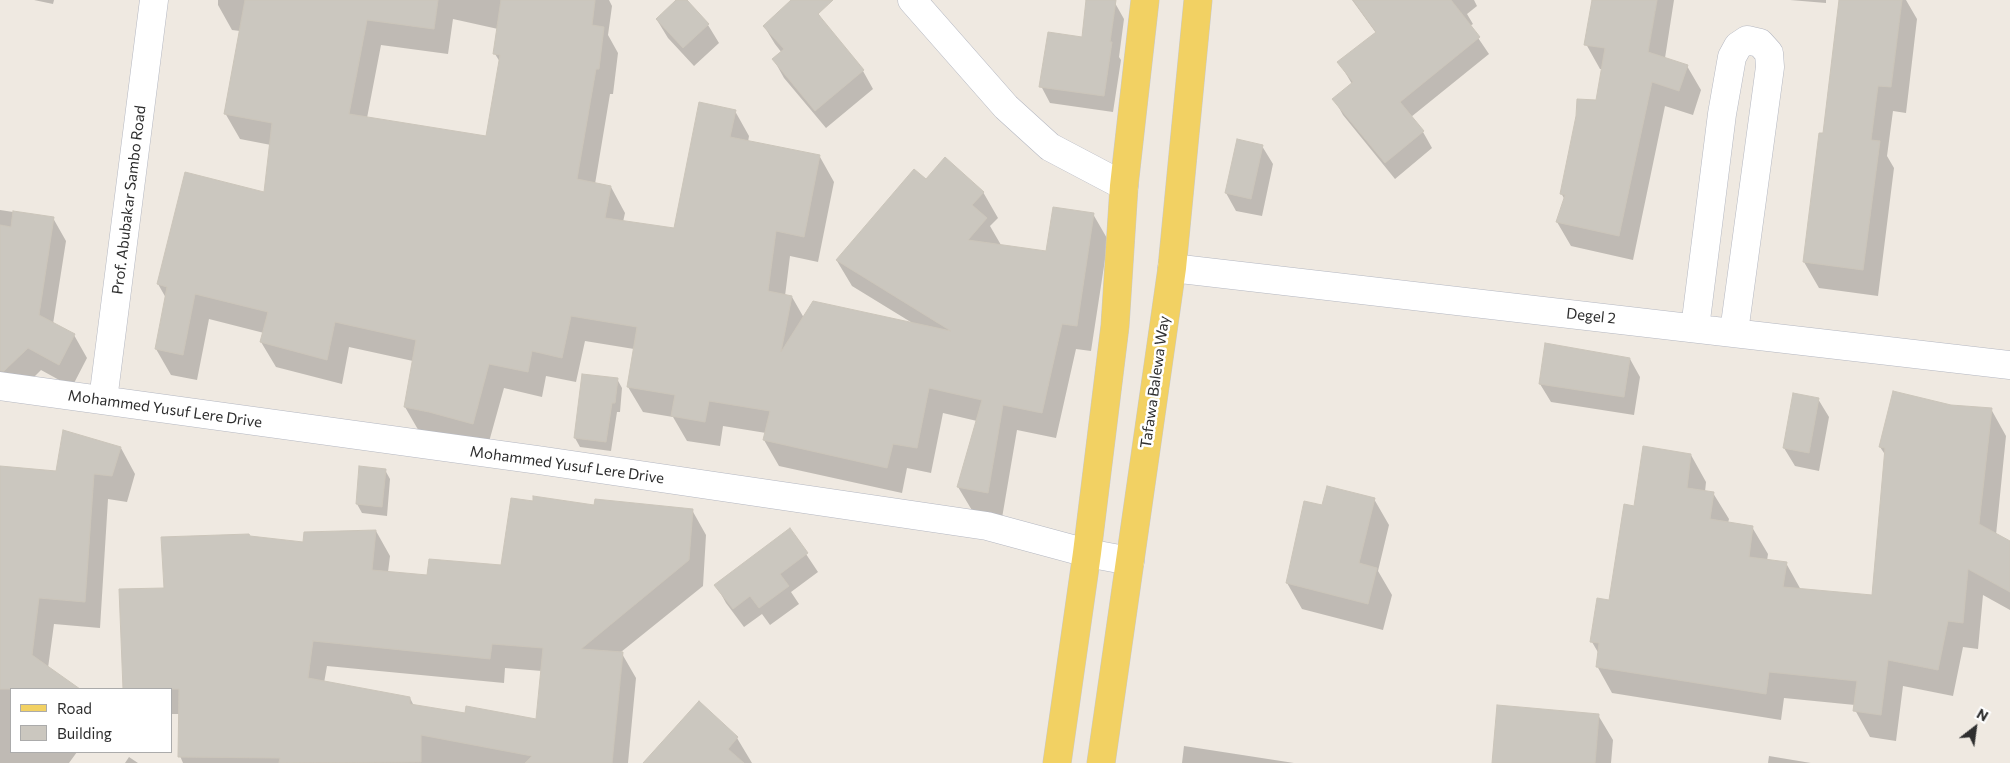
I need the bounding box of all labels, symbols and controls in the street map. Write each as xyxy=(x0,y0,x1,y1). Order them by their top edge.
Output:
street label: Prof. Abubakar Sambo Road xyxy=(108,105,150,295)
street label: Degel 2 xyxy=(1565,304,1617,328)
street label: Tafawa Balewa Way xyxy=(1137,315,1173,449)
street label: Mohammed Yusuf Lere Drive xyxy=(67,386,263,432)
street label: Mohammed Yusuf Lere Drive xyxy=(469,442,665,488)
legend xyxy=(10,688,172,753)
text: Road xyxy=(57,699,92,717)
north arrow xyxy=(1950,703,2000,753)
text: N xyxy=(1974,705,1992,725)
text: Building xyxy=(57,724,112,742)

